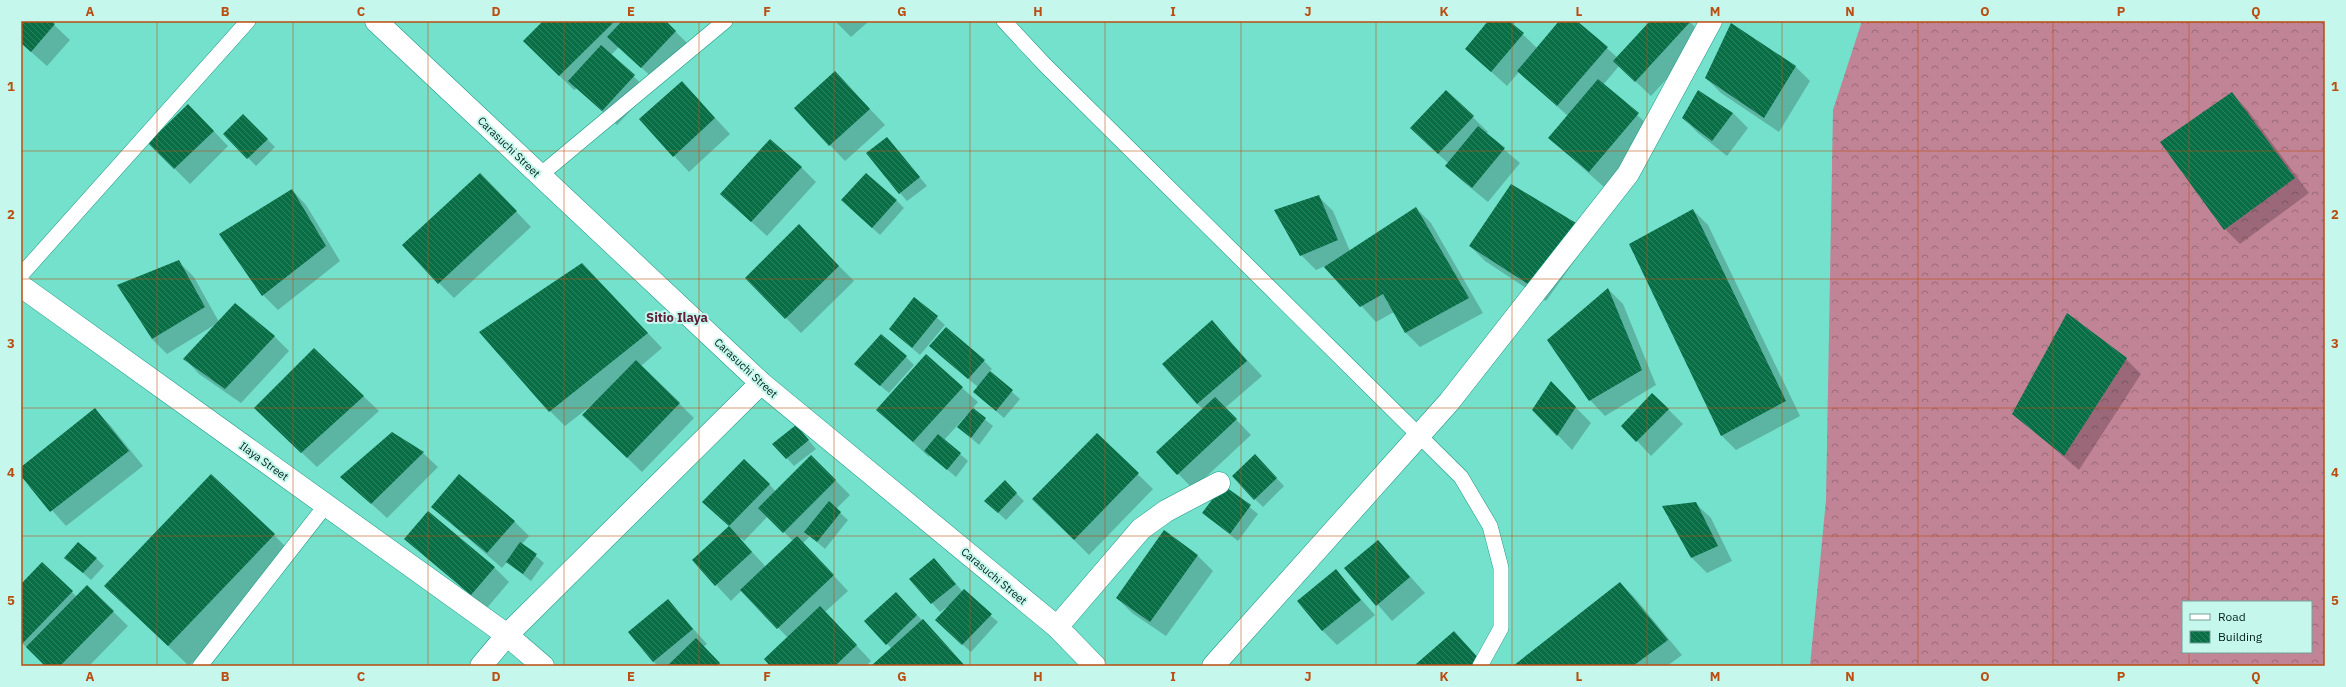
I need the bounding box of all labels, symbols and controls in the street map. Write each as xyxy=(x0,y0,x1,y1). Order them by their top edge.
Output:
text: A xyxy=(86,3,95,20)
text: B xyxy=(221,3,230,20)
text: C xyxy=(357,3,366,20)
text: D xyxy=(491,3,501,20)
text: E xyxy=(627,3,635,20)
text: F xyxy=(763,3,771,20)
text: G xyxy=(897,3,907,20)
text: H xyxy=(1033,3,1043,20)
text: I xyxy=(1170,3,1176,20)
text: J xyxy=(1304,3,1312,20)
text: K xyxy=(1439,3,1449,20)
text: L xyxy=(1576,3,1583,20)
text: M xyxy=(1710,3,1720,20)
text: N xyxy=(1845,3,1855,20)
text: O xyxy=(1980,3,1990,20)
text: P xyxy=(2117,3,2126,20)
text: Q xyxy=(2251,3,2261,20)
text: 1 xyxy=(7,78,15,95)
text: 1 xyxy=(2331,78,2339,95)
street label: Carasuchi Street xyxy=(475,114,543,180)
text: 2 xyxy=(7,206,15,223)
text: 2 xyxy=(2331,206,2339,223)
district label: Sitio Ilaya xyxy=(646,309,708,326)
text: 3 xyxy=(7,335,15,352)
street label: Carasuchi Street xyxy=(711,335,781,401)
text: 3 xyxy=(2331,335,2339,352)
street label: Ilaya Street xyxy=(237,439,291,484)
text: 4 xyxy=(7,464,15,481)
text: 4 xyxy=(2331,464,2339,481)
street label: Carasuchi Street xyxy=(958,544,1030,608)
text: 5 xyxy=(7,592,15,609)
text: 5 xyxy=(2331,592,2339,609)
legend xyxy=(2182,601,2312,653)
text: Road xyxy=(2218,609,2246,624)
text: Building xyxy=(2218,629,2263,644)
text: A xyxy=(86,668,95,685)
text: B xyxy=(221,668,230,685)
text: C xyxy=(357,668,366,685)
text: D xyxy=(491,668,501,685)
text: E xyxy=(627,668,635,685)
text: F xyxy=(763,668,771,685)
text: G xyxy=(897,668,907,685)
text: H xyxy=(1033,668,1043,685)
text: I xyxy=(1170,668,1176,685)
text: J xyxy=(1304,668,1312,685)
text: K xyxy=(1439,668,1449,685)
text: L xyxy=(1576,668,1583,685)
text: M xyxy=(1710,668,1720,685)
text: N xyxy=(1845,668,1855,685)
text: O xyxy=(1980,668,1990,685)
text: P xyxy=(2117,668,2126,685)
text: Q xyxy=(2251,668,2261,685)

